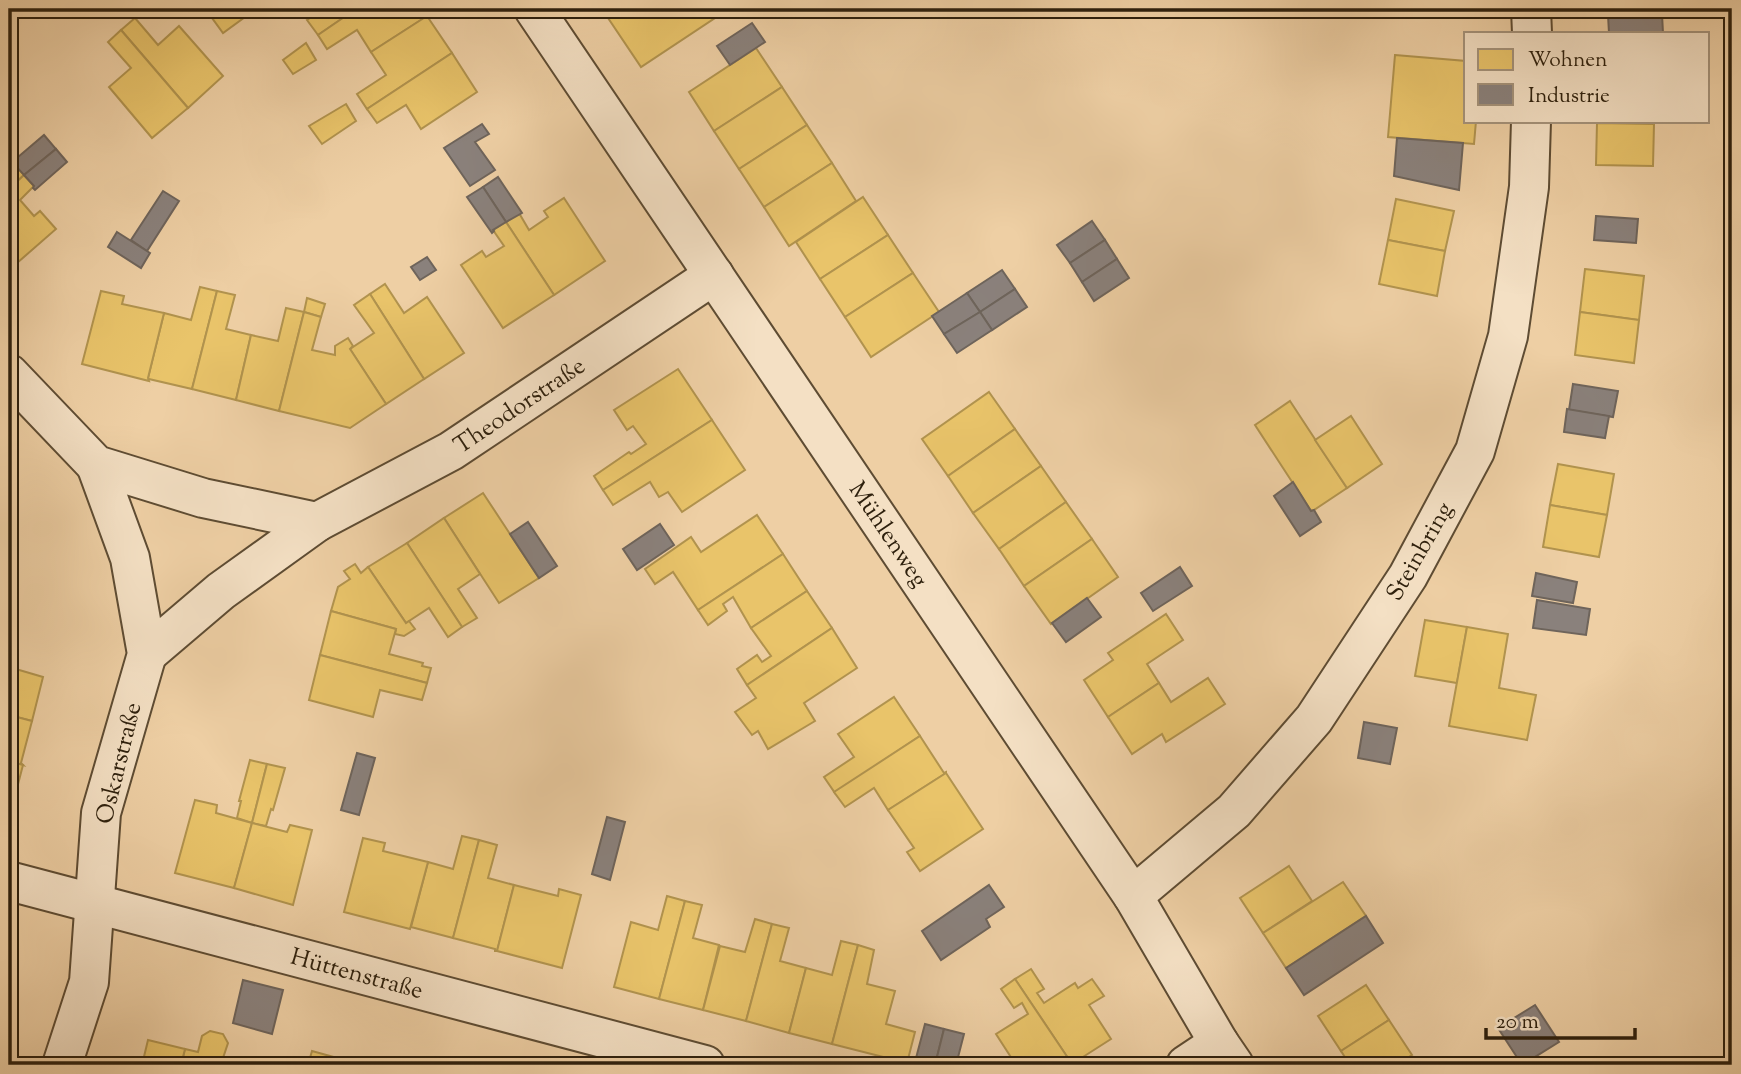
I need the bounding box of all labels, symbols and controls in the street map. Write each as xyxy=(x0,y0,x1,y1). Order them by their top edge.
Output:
legend xyxy=(1464,32,1710,122)
text: Wohnen xyxy=(1528,46,1607,76)
text: Industrie xyxy=(1528,82,1610,112)
street label: Theodorstraße xyxy=(448,350,593,463)
street label: Mühlenweg xyxy=(839,476,935,595)
street label: Steinbring xyxy=(1379,496,1463,608)
street label: Oskarstraße xyxy=(88,699,151,828)
street label: Hüttenstraße xyxy=(286,941,427,1009)
scale bar xyxy=(1486,997,1634,1041)
text: 20 m xyxy=(1496,1008,1539,1038)

